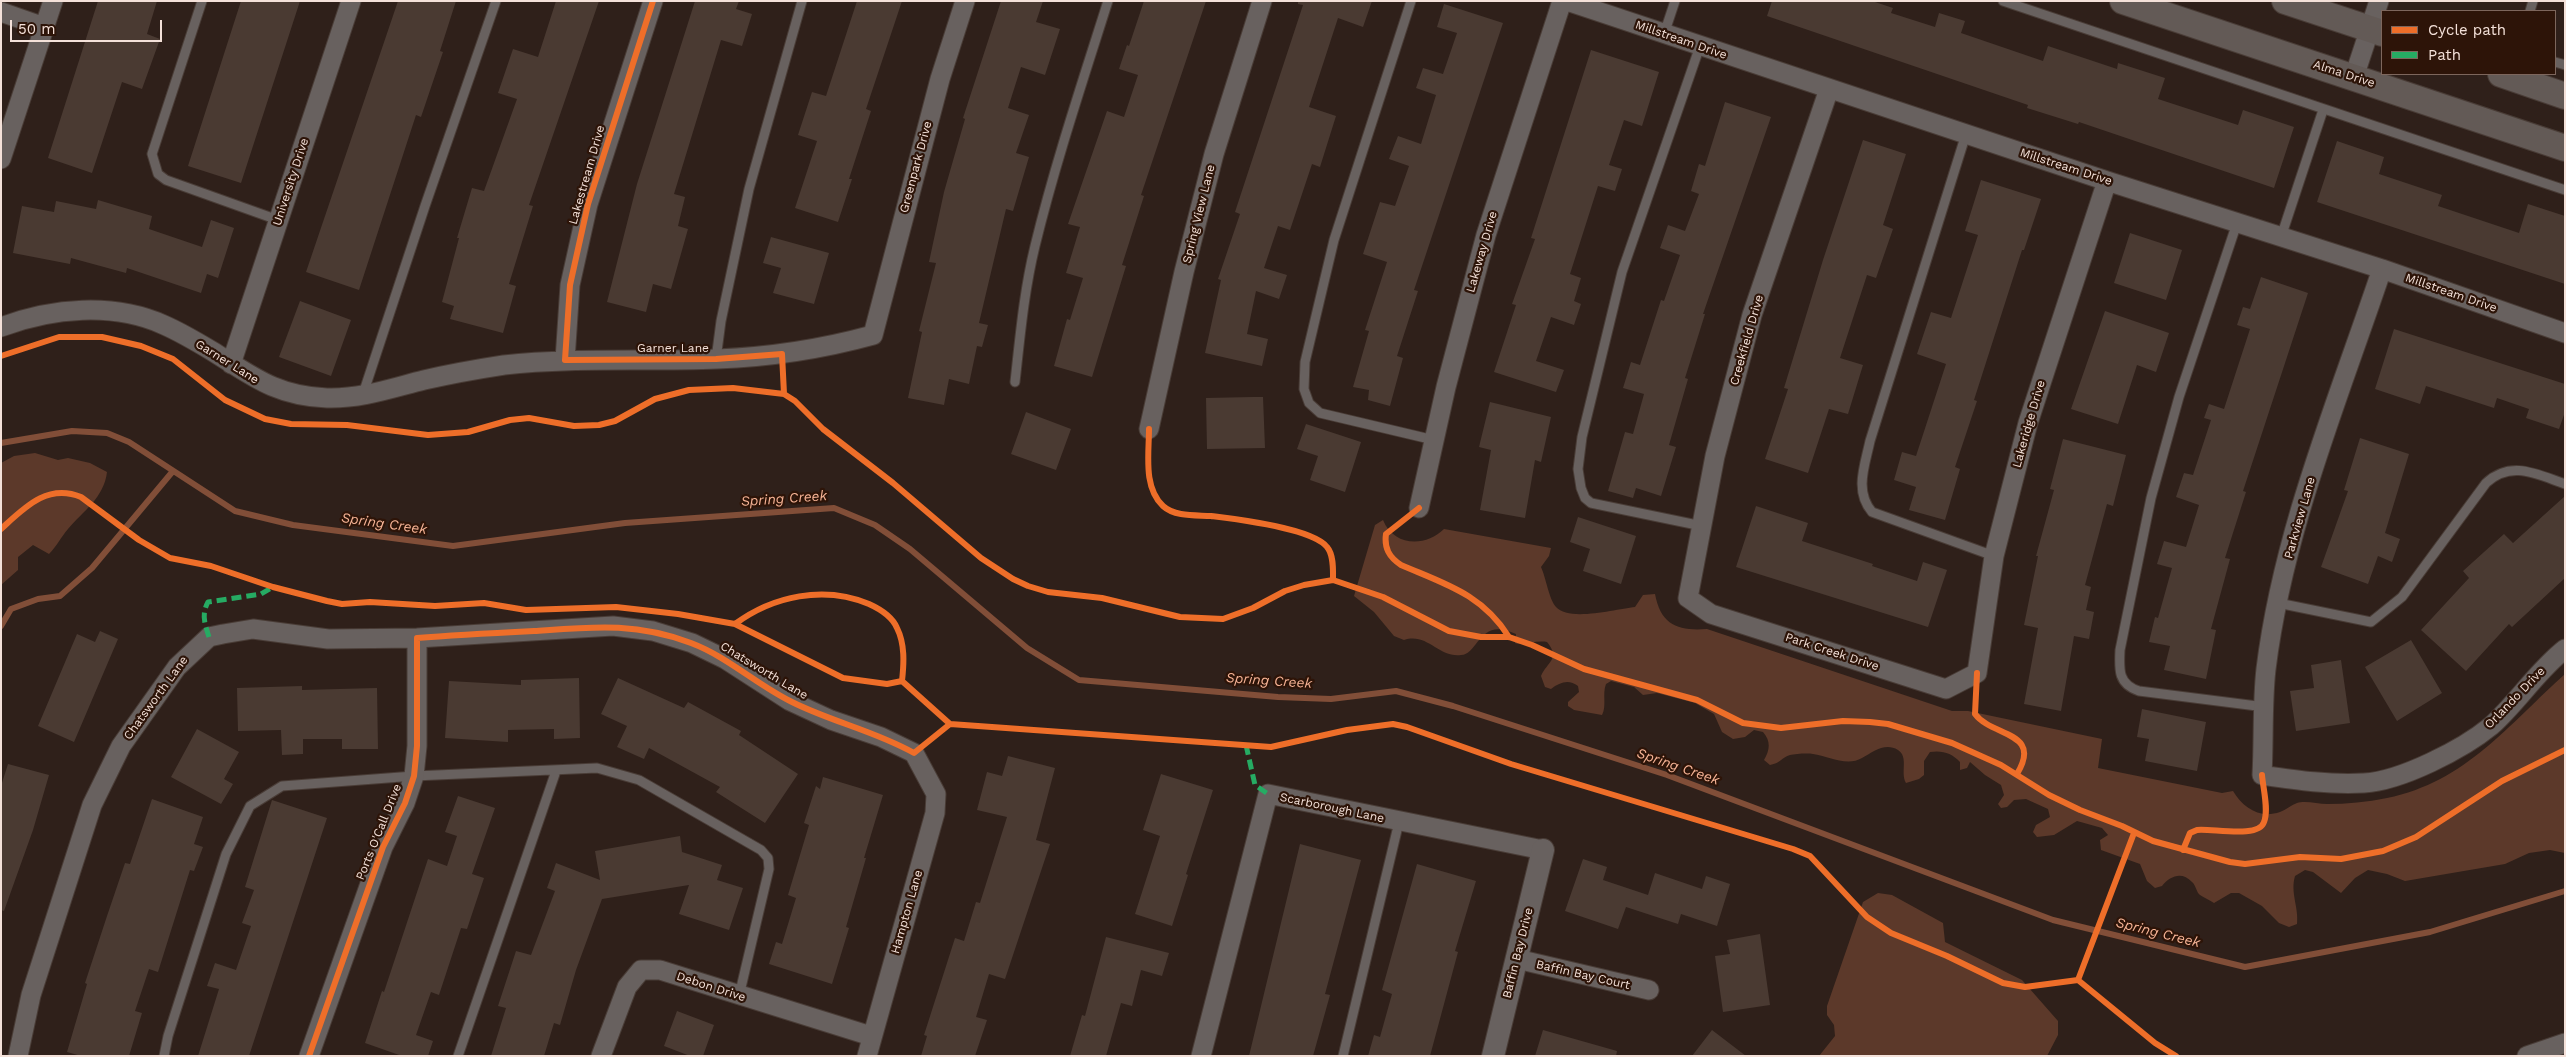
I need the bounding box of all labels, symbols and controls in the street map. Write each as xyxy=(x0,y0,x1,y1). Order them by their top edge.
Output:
scale bar xyxy=(12,10,165,42)
legend xyxy=(2381,10,2556,75)
street label: Millstream Drive xyxy=(1633,18,1729,62)
text: 50 m xyxy=(18,20,55,38)
text: Cycle path xyxy=(2428,21,2506,39)
text: Path xyxy=(2428,46,2461,64)
street label: Alma Drive xyxy=(2311,57,2377,91)
street label: Greenpark Drive xyxy=(897,119,935,215)
street label: Lakestream Drive xyxy=(566,124,608,226)
street label: University Drive xyxy=(270,136,312,228)
street label: Millstream Drive xyxy=(2018,145,2114,189)
street label: Spring View Lane xyxy=(1180,163,1218,265)
street label: Lakeway Drive xyxy=(1464,210,1500,294)
street label: Millstream Drive xyxy=(2403,271,2499,315)
street label: Creekfield Drive xyxy=(1727,293,1767,387)
street label: Garner Lane xyxy=(193,337,261,387)
street label: Garner Lane xyxy=(637,341,709,355)
street label: Lakeridge Drive xyxy=(2010,379,2048,469)
street label: Parkview Lane xyxy=(2281,475,2319,561)
water label: Spring Creek xyxy=(740,488,828,510)
water label: Spring Creek xyxy=(340,510,428,538)
street label: Park Creek Drive xyxy=(1783,630,1881,674)
street label: Chatsworth Lane xyxy=(718,639,810,703)
street label: Chatsworth Lane xyxy=(121,653,191,743)
street label: Orlando Drive xyxy=(2482,664,2548,732)
water label: Spring Creek xyxy=(1225,670,1313,692)
water label: Spring Creek xyxy=(1634,745,1722,789)
street label: Ports O'Call Drive xyxy=(353,782,405,882)
street label: Scarborough Lane xyxy=(1278,790,1386,826)
street label: Hampton Lane xyxy=(888,868,926,956)
street label: Baffin Bay Drive xyxy=(1500,906,1536,1000)
water label: Spring Creek xyxy=(2114,914,2202,952)
street label: Baffin Bay Court xyxy=(1535,957,1631,993)
street label: Debon Drive xyxy=(675,969,747,1005)

